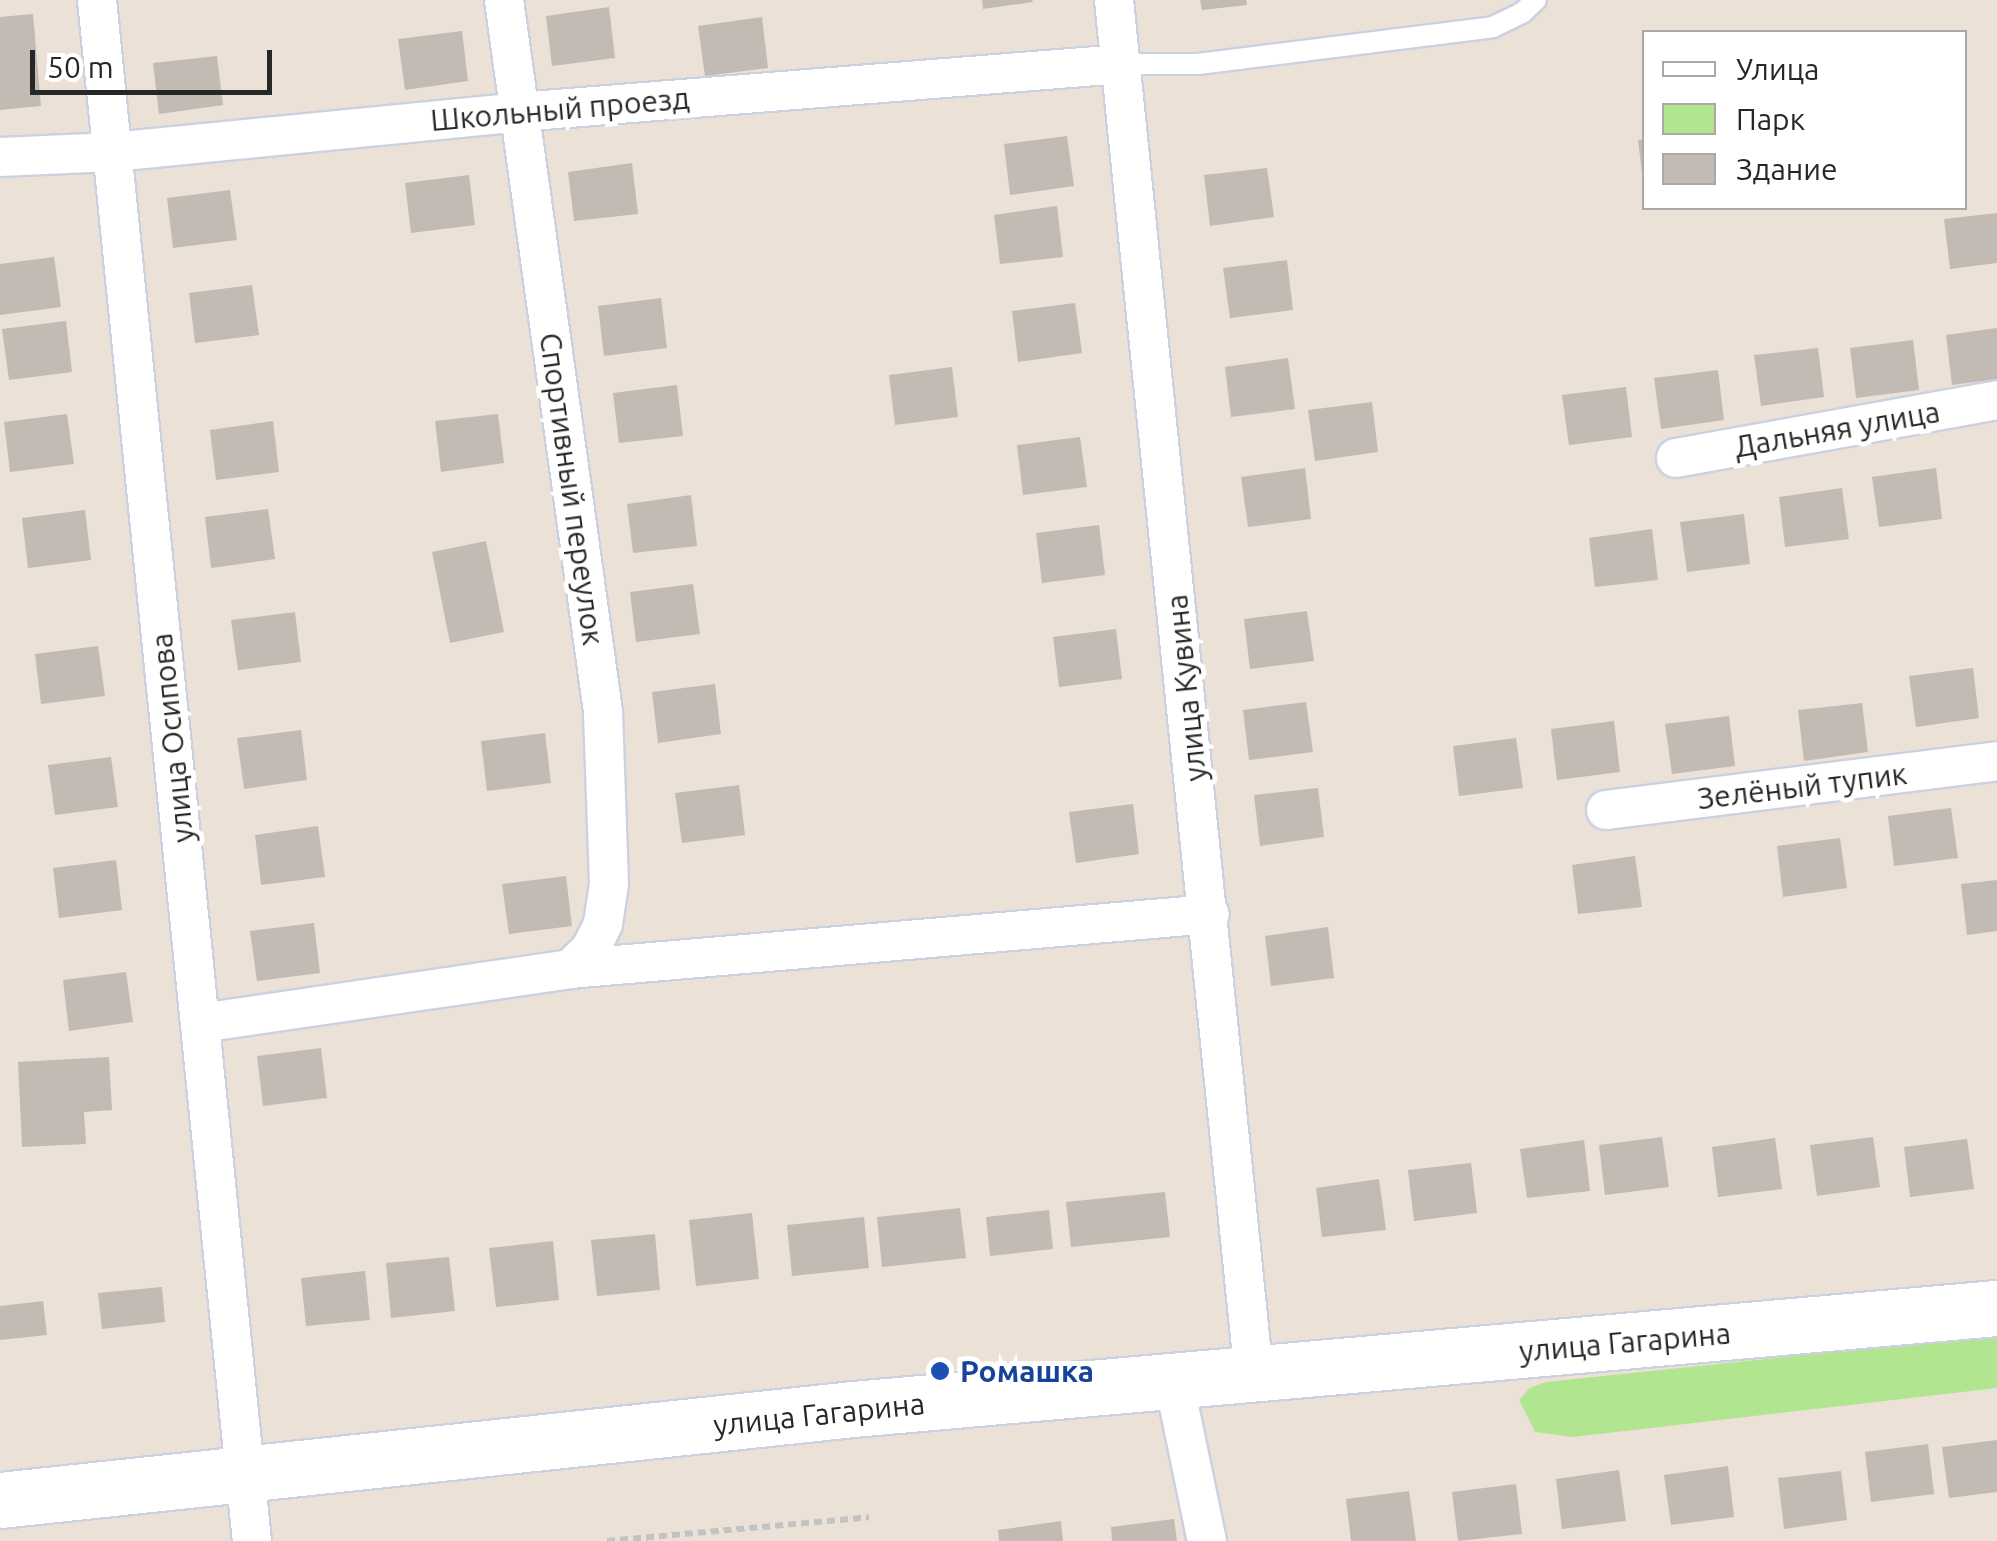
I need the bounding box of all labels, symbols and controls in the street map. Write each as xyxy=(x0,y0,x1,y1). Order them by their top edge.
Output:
scale bar xyxy=(35,30,278,92)
legend xyxy=(1642,30,1967,210)
text: 50 m xyxy=(47,50,114,84)
text: Улица xyxy=(1736,52,1820,86)
street label: Школьный проезд xyxy=(429,80,691,138)
text: Парк xyxy=(1736,102,1805,136)
text: Здание xyxy=(1736,152,1838,186)
street label: Спортивный переулок xyxy=(532,330,612,648)
street label: Дальняя улица xyxy=(1731,393,1943,465)
street label: улица Кувина xyxy=(1158,593,1214,783)
street label: улица Осипова xyxy=(143,631,201,845)
street label: Зелёный тупик xyxy=(1695,755,1909,817)
street label: улица Гагарина xyxy=(1518,1315,1732,1369)
place label: Ромашка xyxy=(960,1353,1094,1389)
marker: Ромашка xyxy=(929,1360,951,1382)
street label: улица Гагарина xyxy=(711,1385,927,1443)

